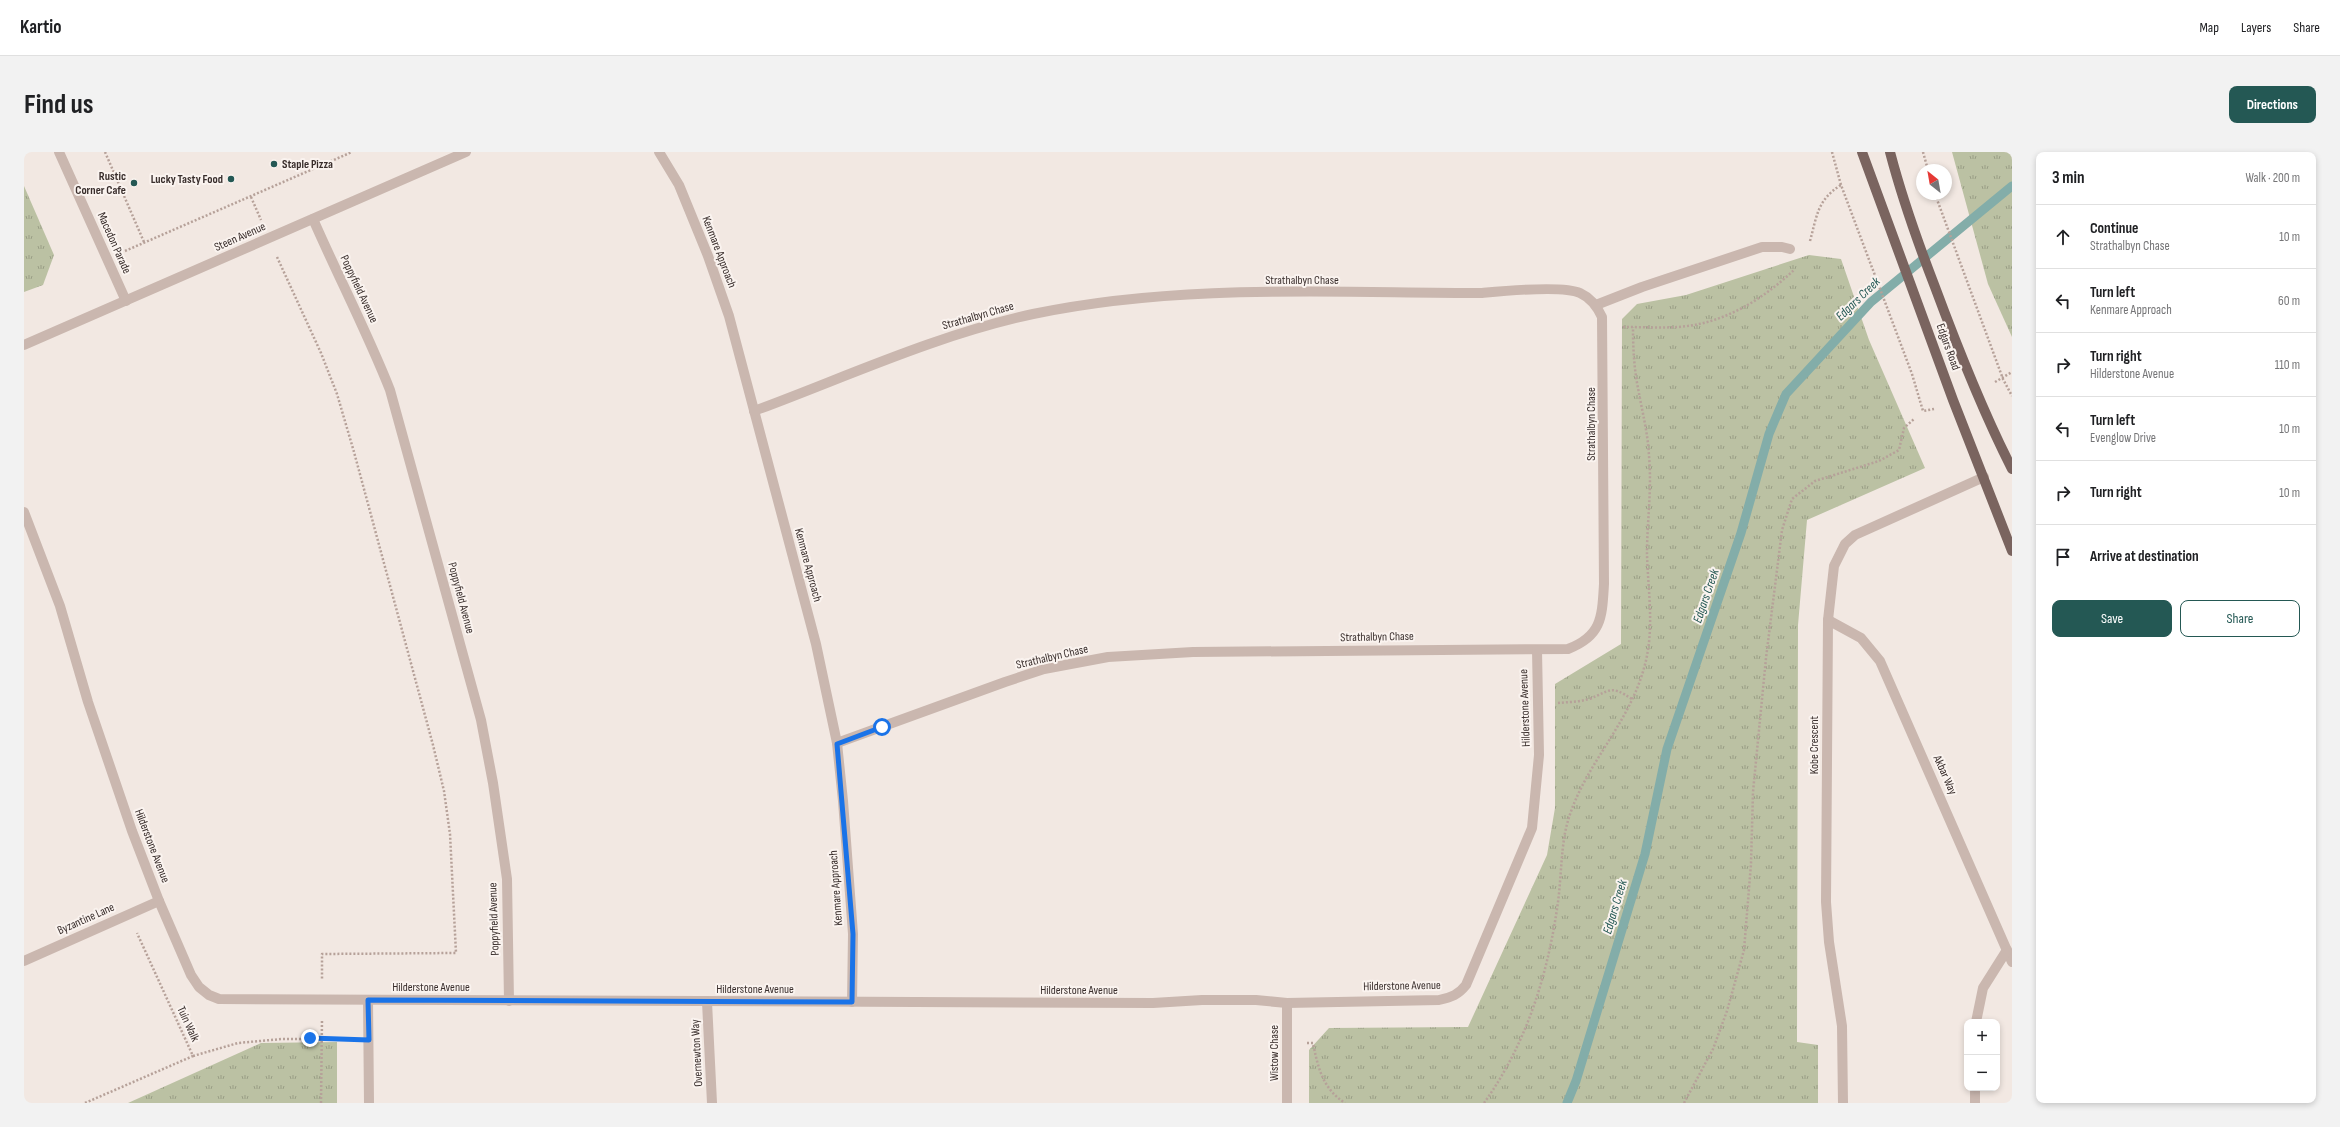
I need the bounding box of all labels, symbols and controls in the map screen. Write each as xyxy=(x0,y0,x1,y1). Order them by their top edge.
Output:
text: Kartio xyxy=(20,16,62,39)
text: Map xyxy=(2199,19,2219,36)
text: Layers xyxy=(2241,19,2271,36)
text: Share xyxy=(2293,19,2320,36)
button: Directions xyxy=(2229,86,2316,123)
text: Find us xyxy=(24,88,93,121)
place label: Staple Pizza xyxy=(282,157,333,172)
marker: Staple Pizza xyxy=(269,159,279,169)
north arrow xyxy=(1916,164,1952,200)
text: 3 min xyxy=(2052,168,2085,188)
place label: Rustic Corner Cafe xyxy=(75,169,126,198)
text: Walk · 200 m xyxy=(2245,170,2300,186)
place label: Lucky Tasty Food xyxy=(151,172,223,187)
marker: Lucky Tasty Food xyxy=(226,174,236,184)
marker: Rustic Corner Cafe xyxy=(129,178,139,188)
street label: Macedon Parade xyxy=(94,210,134,276)
street label: Kenmare Approach xyxy=(698,214,740,290)
street label: Steen Avenue xyxy=(212,219,268,255)
text: Continue xyxy=(2090,219,2139,238)
icon: ahead xyxy=(2052,226,2074,248)
text: 10 m xyxy=(2279,229,2300,245)
text: Strathalbyn Chase xyxy=(2090,238,2170,254)
street label: Poppyfield Avenue xyxy=(337,253,381,325)
street label: Strathalbyn Chase xyxy=(1265,273,1339,288)
water label: Edgars Creek xyxy=(1832,273,1884,324)
text: Turn left xyxy=(2090,283,2135,302)
icon: left xyxy=(2052,290,2074,312)
text: 60 m xyxy=(2278,293,2300,309)
street label: Strathalbyn Chase xyxy=(941,299,1016,333)
text: Kenmare Approach xyxy=(2090,302,2172,318)
street label: Edgars Road xyxy=(1933,322,1963,372)
text: Turn right xyxy=(2090,347,2142,366)
icon: right xyxy=(2052,354,2074,376)
text: 110 m xyxy=(2275,357,2300,373)
text: Hilderstone Avenue xyxy=(2090,366,2174,382)
street label: Strathalbyn Chase xyxy=(1584,387,1599,461)
text: Turn left xyxy=(2090,411,2135,430)
icon: left xyxy=(2052,418,2074,440)
text: 10 m xyxy=(2279,421,2300,437)
text: Evenglow Drive xyxy=(2090,430,2156,446)
icon: right xyxy=(2052,482,2074,504)
text: Turn right xyxy=(2090,483,2142,502)
text: 10 m xyxy=(2279,485,2300,501)
street label: Kenmare Approach xyxy=(791,527,825,603)
icon: arrive xyxy=(2052,546,2074,568)
text: Arrive at destination xyxy=(2090,547,2199,566)
street label: Poppyfield Avenue xyxy=(444,561,478,635)
water label: Edgars Creek xyxy=(1689,566,1723,625)
button: Save xyxy=(2052,600,2172,637)
button: Share xyxy=(2180,600,2300,637)
street label: Strathalbyn Chase xyxy=(1340,629,1414,645)
street label: Strathalbyn Chase xyxy=(1014,641,1090,673)
street label: Hilderstone Avenue xyxy=(1516,669,1534,747)
street label: Kobe Crescent xyxy=(1807,715,1822,774)
route start xyxy=(873,718,891,736)
street label: Akbar Way xyxy=(1929,752,1960,797)
street label: Hilderstone Avenue xyxy=(131,807,173,885)
street label: Kenmare Approach xyxy=(826,850,846,926)
water label: Edgars Creek xyxy=(1599,877,1631,936)
street label: Poppyfield Avenue xyxy=(485,882,503,956)
street label: Byzantine Lane xyxy=(55,900,117,938)
street label: Hilderstone Avenue xyxy=(1363,978,1441,994)
street label: Hilderstone Avenue xyxy=(392,980,470,995)
street label: Hilderstone Avenue xyxy=(716,982,794,997)
street label: Hilderstone Avenue xyxy=(1040,983,1118,998)
street label: Tuin Walk xyxy=(173,1004,203,1044)
street label: Overnewton Way xyxy=(688,1018,706,1087)
map controls xyxy=(1964,1019,2000,1091)
button: + xyxy=(1964,1019,2000,1055)
street label: Wistow Chase xyxy=(1267,1025,1282,1081)
route end xyxy=(301,1029,319,1047)
button: − xyxy=(1964,1055,2000,1091)

